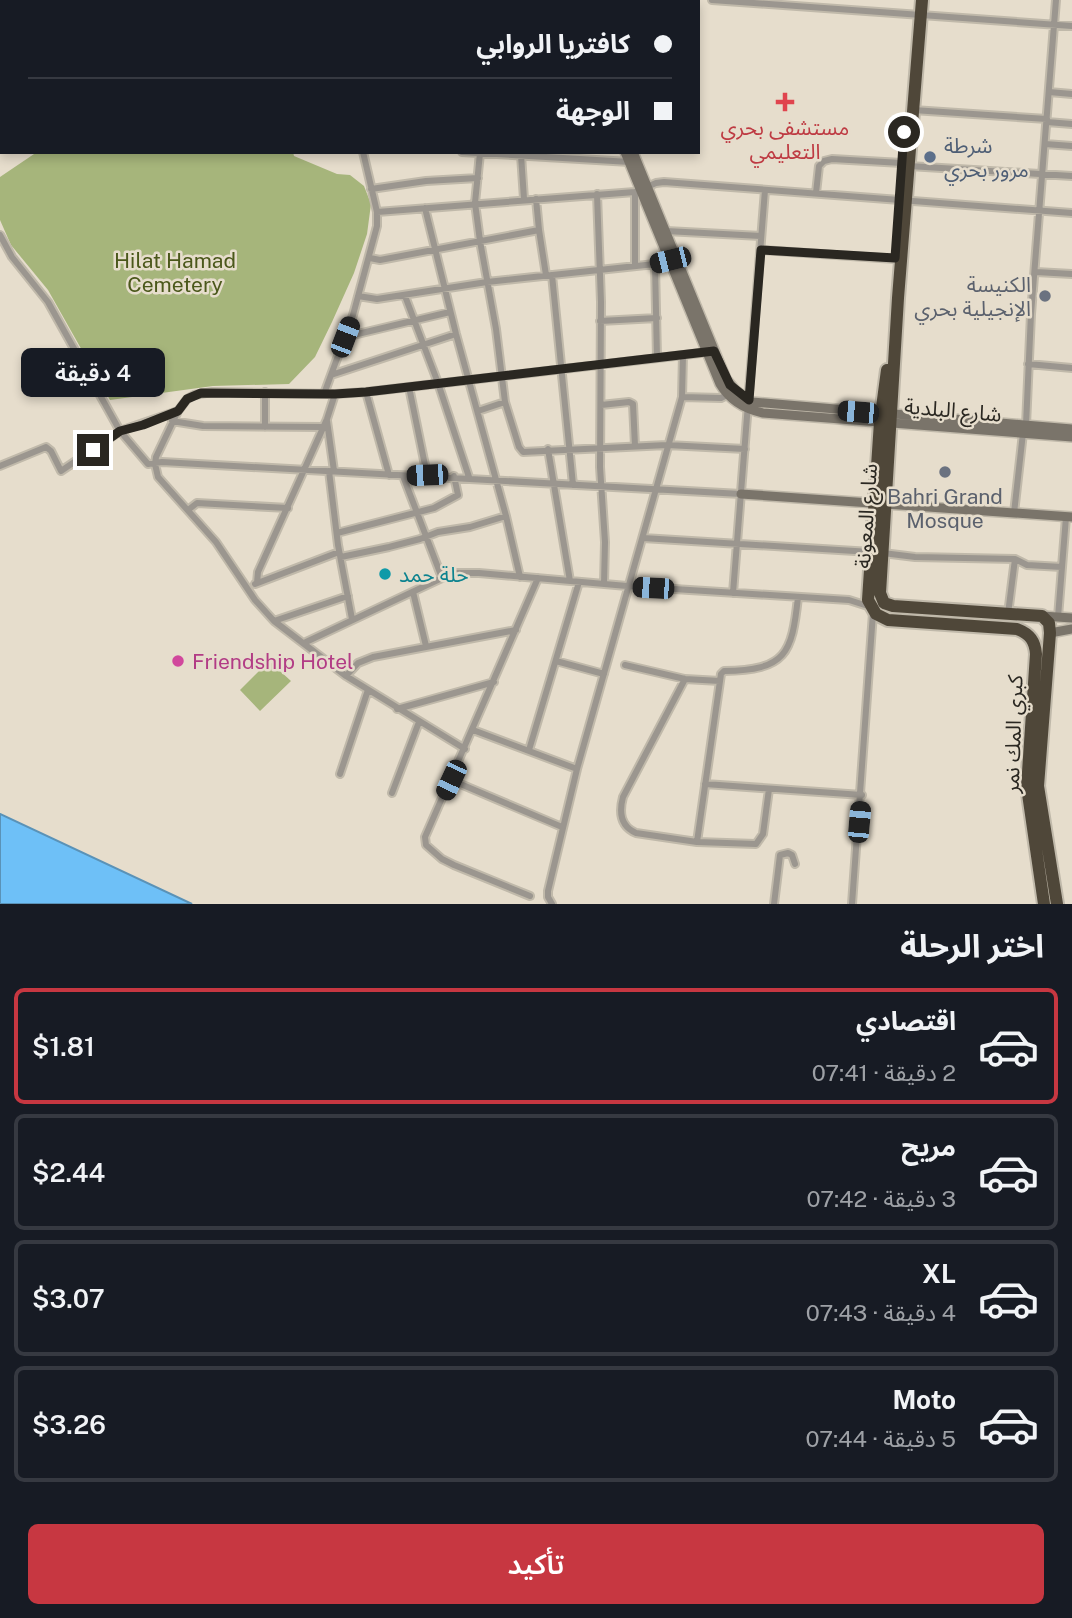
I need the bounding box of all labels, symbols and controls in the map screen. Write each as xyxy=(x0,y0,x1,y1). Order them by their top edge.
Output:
text: كافتريا الروابي xyxy=(476,28,630,59)
marker: مستشفى بحري التعليمي xyxy=(775,92,795,112)
text: الوجهة xyxy=(556,95,630,126)
place label: مستشفى بحري التعليمي xyxy=(721,115,849,167)
route start xyxy=(888,116,920,148)
place label: شرطة مرور بحري xyxy=(944,133,1029,185)
marker: شرطة مرور بحري xyxy=(922,149,938,165)
car xyxy=(648,245,693,275)
park label: Hilat Hamad Cemetery xyxy=(114,248,236,297)
place label: الكنيسة الإنجيلية بحري xyxy=(914,272,1031,324)
marker: الكنيسة الإنجيلية بحري xyxy=(1037,288,1053,304)
car xyxy=(328,314,363,360)
callout: 4 دقيقة xyxy=(21,349,165,398)
text: 4 دقيقة xyxy=(55,359,131,386)
street label: شارع البلدية xyxy=(903,393,1003,430)
car xyxy=(837,400,880,424)
route end xyxy=(77,434,109,466)
street label: شارع المعونة xyxy=(850,463,885,570)
car xyxy=(406,464,449,486)
marker: Bahri Grand Mosque xyxy=(937,464,953,480)
place label: Bahri Grand Mosque xyxy=(887,484,1003,533)
place label: حلة حمد xyxy=(399,562,469,587)
marker: حلة حمد xyxy=(377,566,393,582)
car xyxy=(632,576,675,600)
place label: Friendship Hotel xyxy=(192,649,353,674)
marker: Friendship Hotel xyxy=(170,653,186,669)
street label: كبري المك نمر xyxy=(998,674,1031,795)
car xyxy=(433,757,470,803)
car xyxy=(847,800,872,844)
text: اختر الرحلة xyxy=(900,927,1044,964)
text: اقتصادي xyxy=(856,1005,956,1036)
icon: car xyxy=(977,1015,1040,1078)
text: $1.81 xyxy=(32,1031,95,1062)
text: 2 دقيقة · 07:41 xyxy=(812,1059,956,1086)
text: مريح xyxy=(901,1131,956,1162)
icon: car xyxy=(977,1141,1040,1204)
text: $2.44 xyxy=(32,1157,105,1188)
text: 3 دقيقة · 07:42 xyxy=(807,1185,956,1212)
text: XL xyxy=(922,1258,956,1289)
icon: car xyxy=(977,1267,1040,1330)
text: $3.07 xyxy=(32,1283,105,1314)
text: 4 دقيقة · 07:43 xyxy=(806,1299,956,1326)
text: Moto xyxy=(893,1384,956,1415)
icon: car xyxy=(977,1393,1040,1456)
text: $3.26 xyxy=(32,1409,106,1440)
text: 5 دقيقة · 07:44 xyxy=(806,1425,956,1452)
button: تأكيد xyxy=(28,1524,1044,1604)

